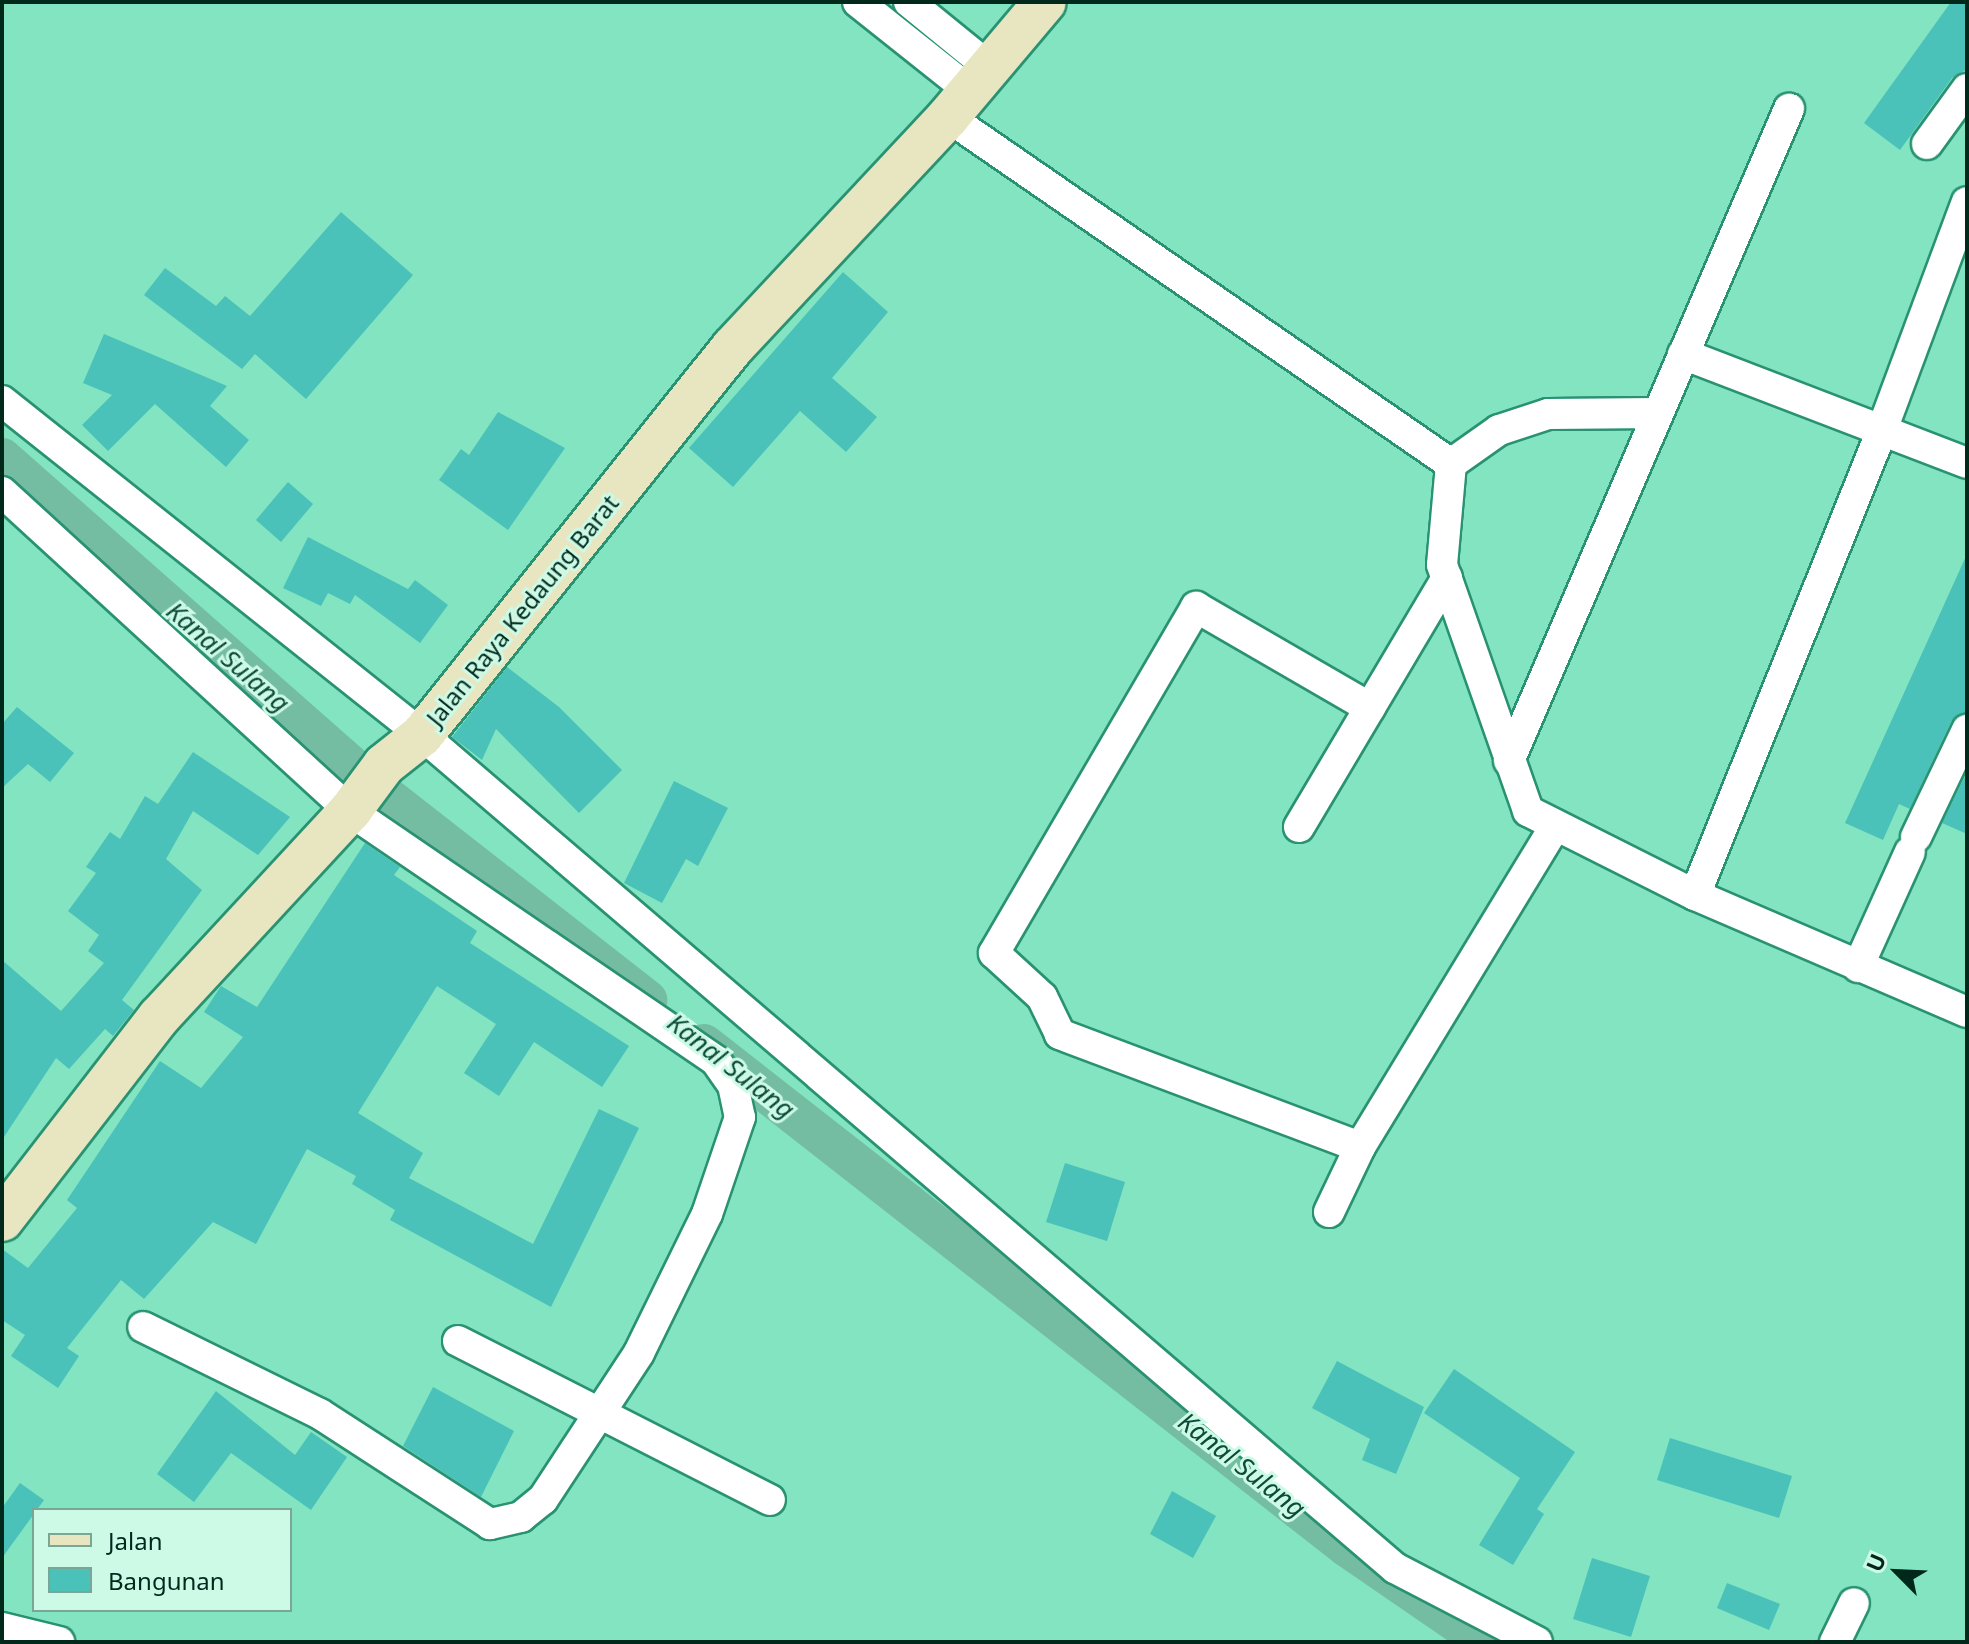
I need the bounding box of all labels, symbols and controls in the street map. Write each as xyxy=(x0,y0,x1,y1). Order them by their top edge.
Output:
street label: Jalan Raya Kedaung Barat xyxy=(420,489,624,731)
water label: Kanal Sulang xyxy=(160,595,296,719)
water label: Kanal Sulang xyxy=(661,1007,801,1125)
water label: Kanal Sulang xyxy=(1172,1406,1312,1524)
legend xyxy=(32,1508,292,1612)
text: Jalan xyxy=(108,1524,163,1557)
north arrow xyxy=(1857,1532,1937,1612)
text: U xyxy=(1858,1549,1892,1576)
text: Bangunan xyxy=(108,1564,225,1597)

